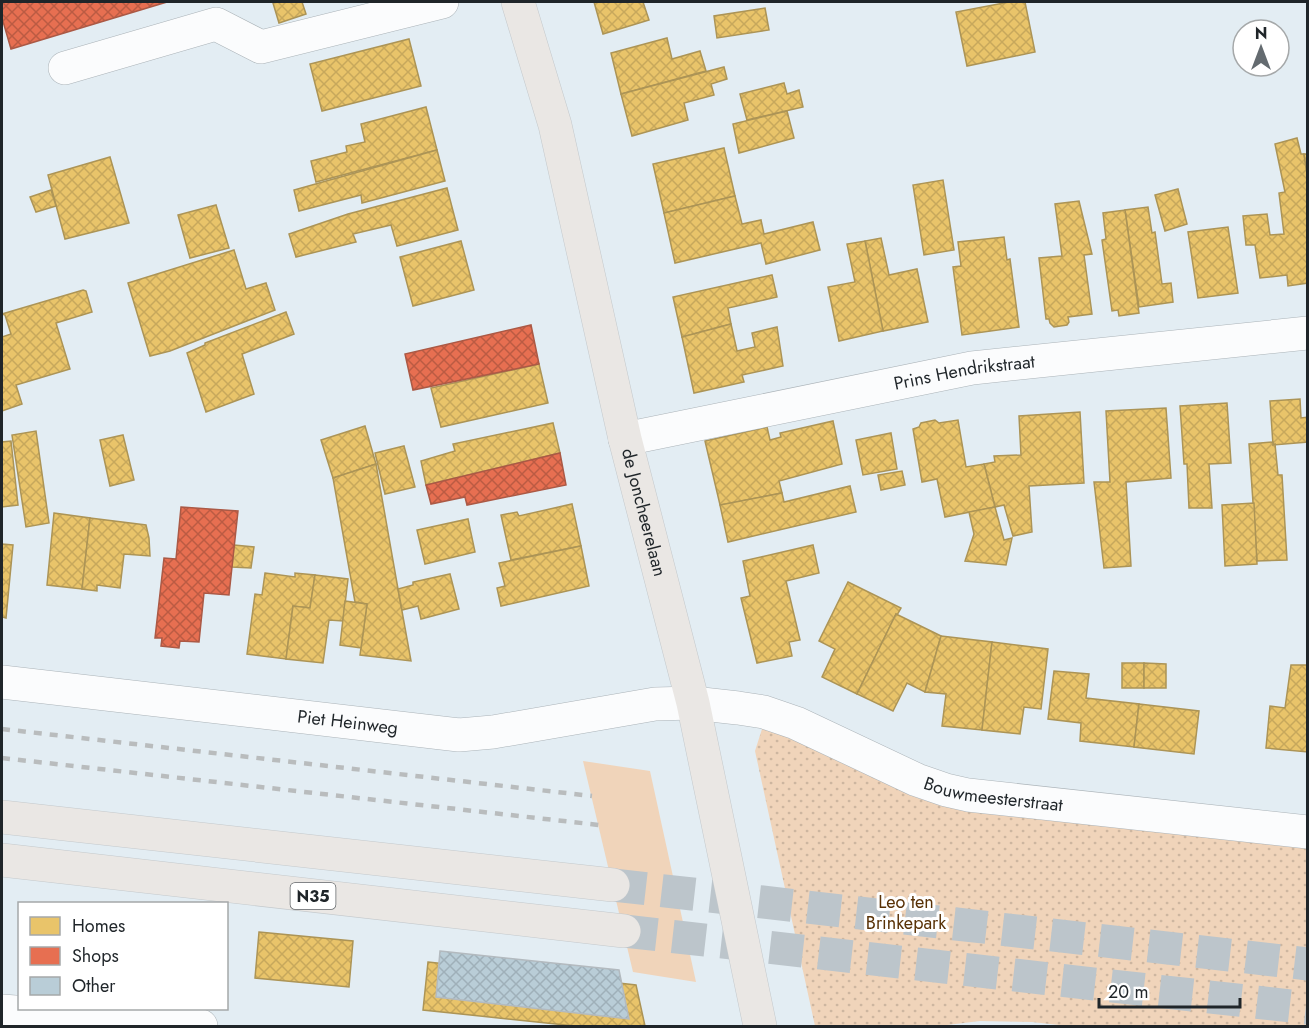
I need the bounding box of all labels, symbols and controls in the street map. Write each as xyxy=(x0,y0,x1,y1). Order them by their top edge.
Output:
north arrow xyxy=(1231,18,1291,78)
text: N xyxy=(1255,22,1267,45)
street label: Prins Hendrikstraat xyxy=(891,348,1037,397)
street label: de Joncheerelaan xyxy=(615,446,673,579)
street label: Piet Heinweg xyxy=(296,703,400,741)
street label: Bouwmeesterstraat xyxy=(920,770,1065,818)
road number: N35 xyxy=(290,883,336,909)
park label: Leo ten Brinkepark xyxy=(866,889,946,936)
legend xyxy=(18,902,228,1010)
text: Homes xyxy=(72,913,125,939)
text: Shops xyxy=(72,943,119,969)
scale bar xyxy=(1099,971,1240,1009)
text: Other xyxy=(72,973,116,999)
text: 20 m xyxy=(1108,979,1148,1005)

